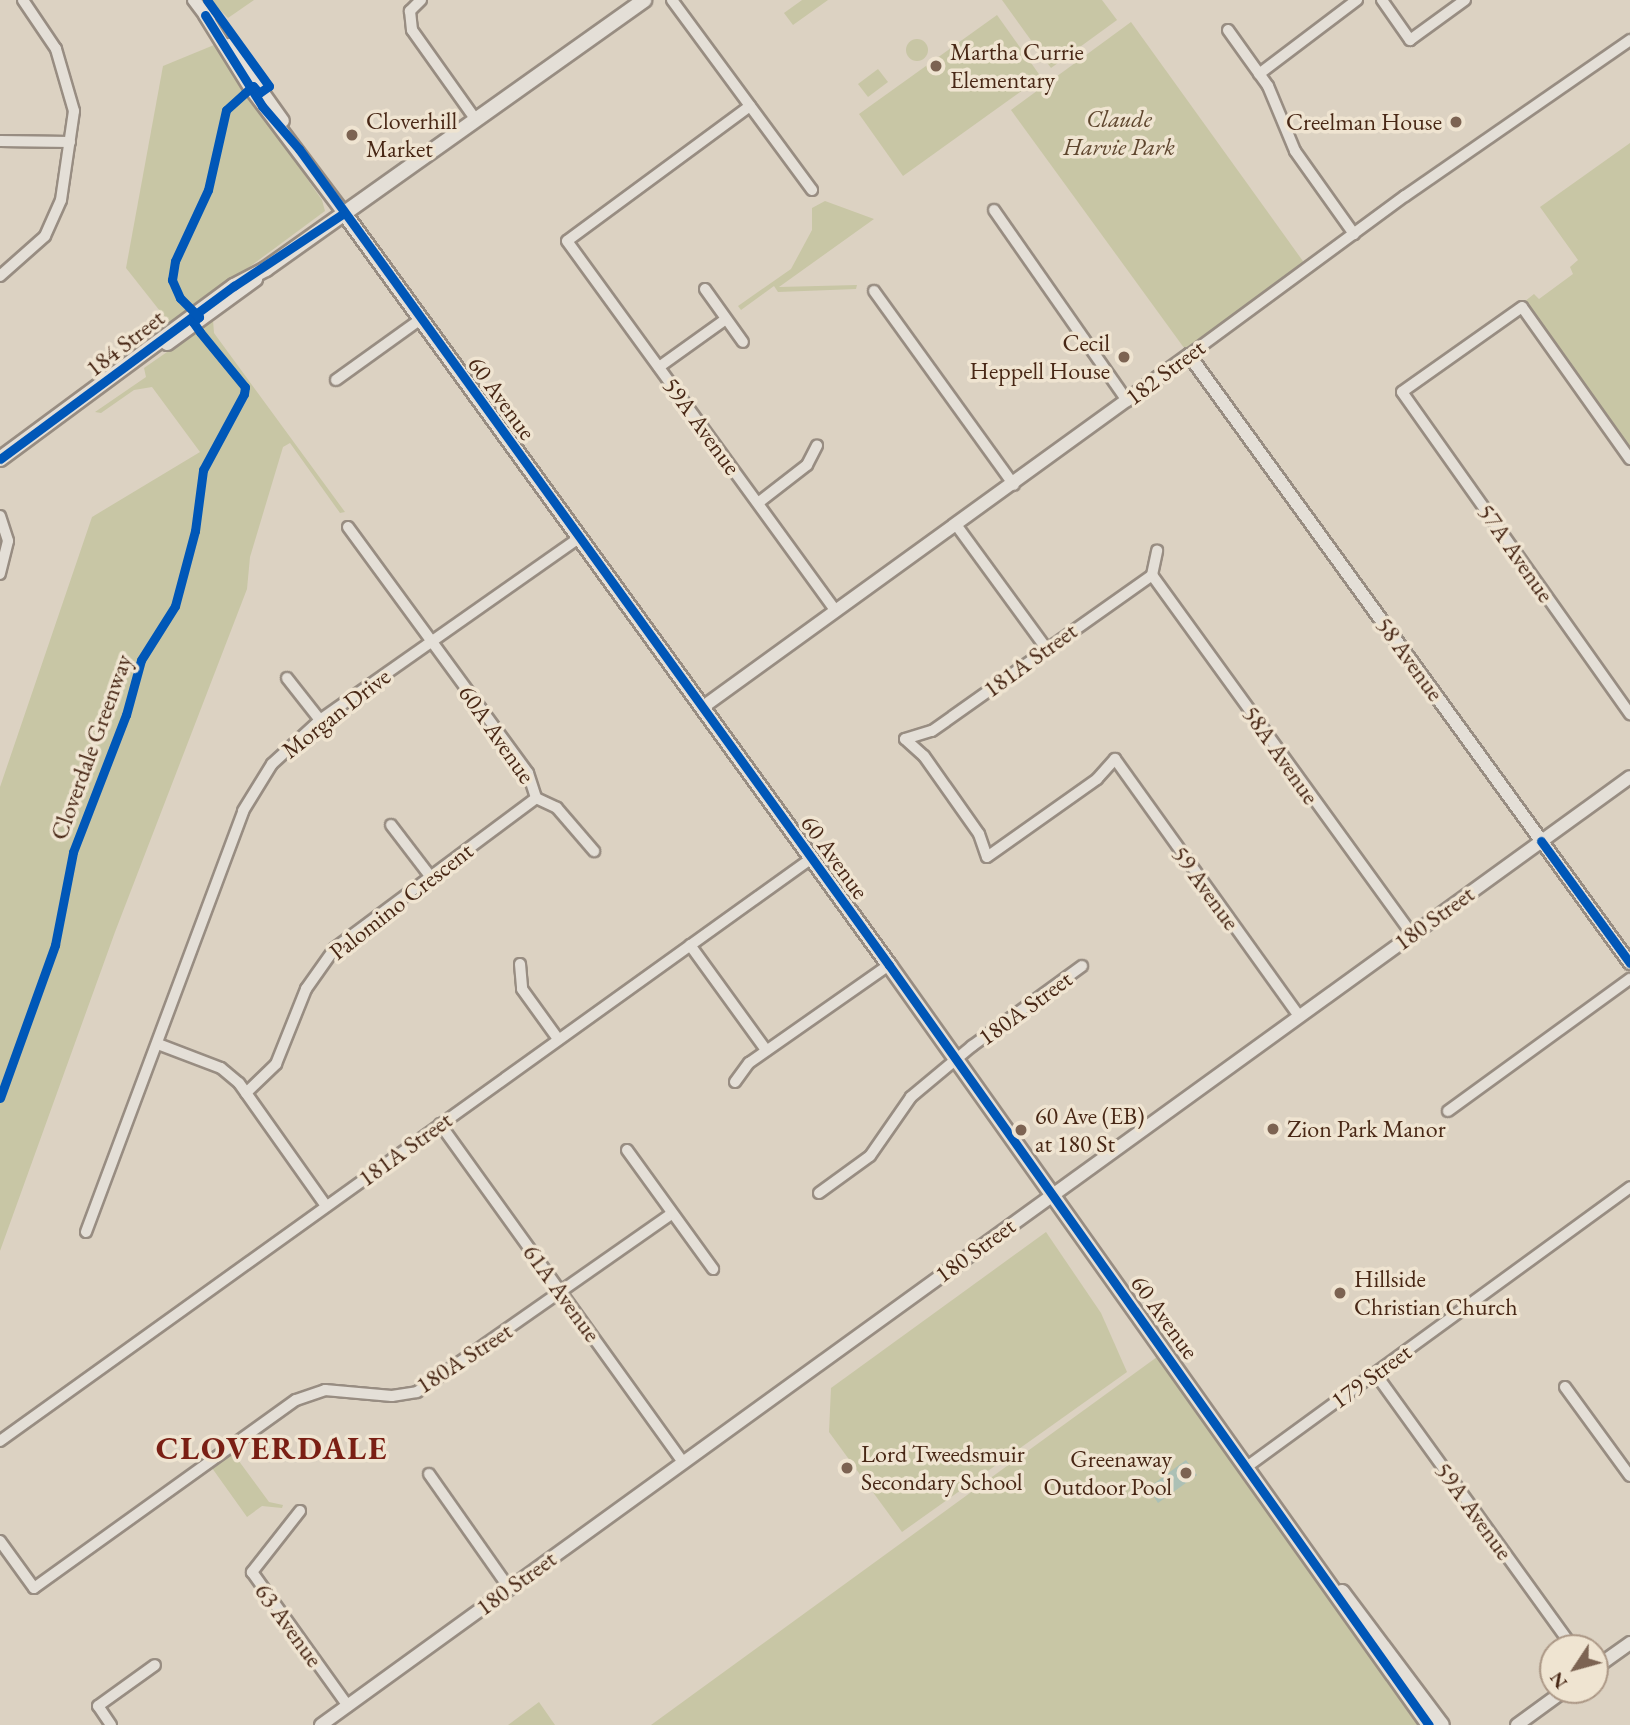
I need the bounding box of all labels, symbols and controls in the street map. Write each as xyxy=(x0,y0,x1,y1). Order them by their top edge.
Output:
place label: Martha Currie Elementary xyxy=(950,38,1084,94)
marker: Martha Currie Elementary xyxy=(928,58,944,74)
park label: Claude Harvie Park xyxy=(1063,105,1175,161)
place label: Cloverhill Market xyxy=(366,107,457,163)
place label: Creelman House xyxy=(1286,108,1442,136)
marker: Creelman House xyxy=(1448,114,1464,130)
marker: Cloverhill Market xyxy=(344,127,360,143)
street label: 184 Street xyxy=(80,303,170,383)
place label: Cecil Heppell House xyxy=(970,329,1110,385)
street label: 182 Street xyxy=(1120,333,1210,411)
marker: Cecil Heppell House xyxy=(1116,349,1132,365)
street label: 60 Avenue xyxy=(462,350,542,446)
street label: 59A Avenue xyxy=(657,372,747,480)
street label: 57A Avenue xyxy=(1472,498,1560,608)
street label: 58 Avenue xyxy=(1370,611,1450,707)
street label: 181A Street xyxy=(978,616,1082,704)
street label: Cloverdale Greenway xyxy=(44,650,138,844)
street label: Morgan Drive xyxy=(276,662,396,764)
street label: 60A Avenue xyxy=(453,679,541,789)
street label: 58A Avenue xyxy=(1237,700,1325,810)
street label: 60 Avenue xyxy=(795,809,875,905)
street label: Palomino Crescent xyxy=(324,836,478,966)
street label: 59 Avenue xyxy=(1166,840,1246,936)
street label: 180 Street xyxy=(1388,879,1480,957)
street label: 180A Street xyxy=(973,964,1077,1052)
place label: 60 Ave (EB) at 180 St xyxy=(1035,1102,1145,1158)
street label: 181A Street xyxy=(353,1105,457,1193)
place label: Zion Park Manor xyxy=(1287,1115,1446,1143)
marker: Zion Park Manor xyxy=(1265,1121,1281,1137)
marker: 60 Ave (EB) at 180 St xyxy=(1013,1122,1029,1138)
street label: 180 Street xyxy=(929,1211,1021,1289)
street label: 61A Avenue xyxy=(517,1239,607,1347)
place label: Hillside Christian Church xyxy=(1354,1265,1518,1321)
street label: 60 Avenue xyxy=(1125,1269,1205,1365)
marker: Hillside Christian Church xyxy=(1332,1285,1348,1301)
street label: 180A Street xyxy=(411,1316,517,1400)
street label: 179 Street xyxy=(1325,1337,1417,1415)
district label: CLOVERDALE xyxy=(157,1429,387,1467)
place label: Lord Tweedsmuir Secondary School xyxy=(861,1440,1025,1496)
place label: Greenaway Outdoor Pool xyxy=(1044,1445,1172,1501)
street label: 59A Avenue xyxy=(1429,1457,1519,1565)
marker: Lord Tweedsmuir Secondary School xyxy=(839,1460,855,1476)
marker: Greenaway Outdoor Pool xyxy=(1178,1465,1194,1481)
street label: 180 Street xyxy=(470,1544,562,1622)
street label: 63 Avenue xyxy=(249,1577,329,1673)
north arrow xyxy=(1539,1634,1609,1704)
text: N xyxy=(1544,1667,1573,1694)

